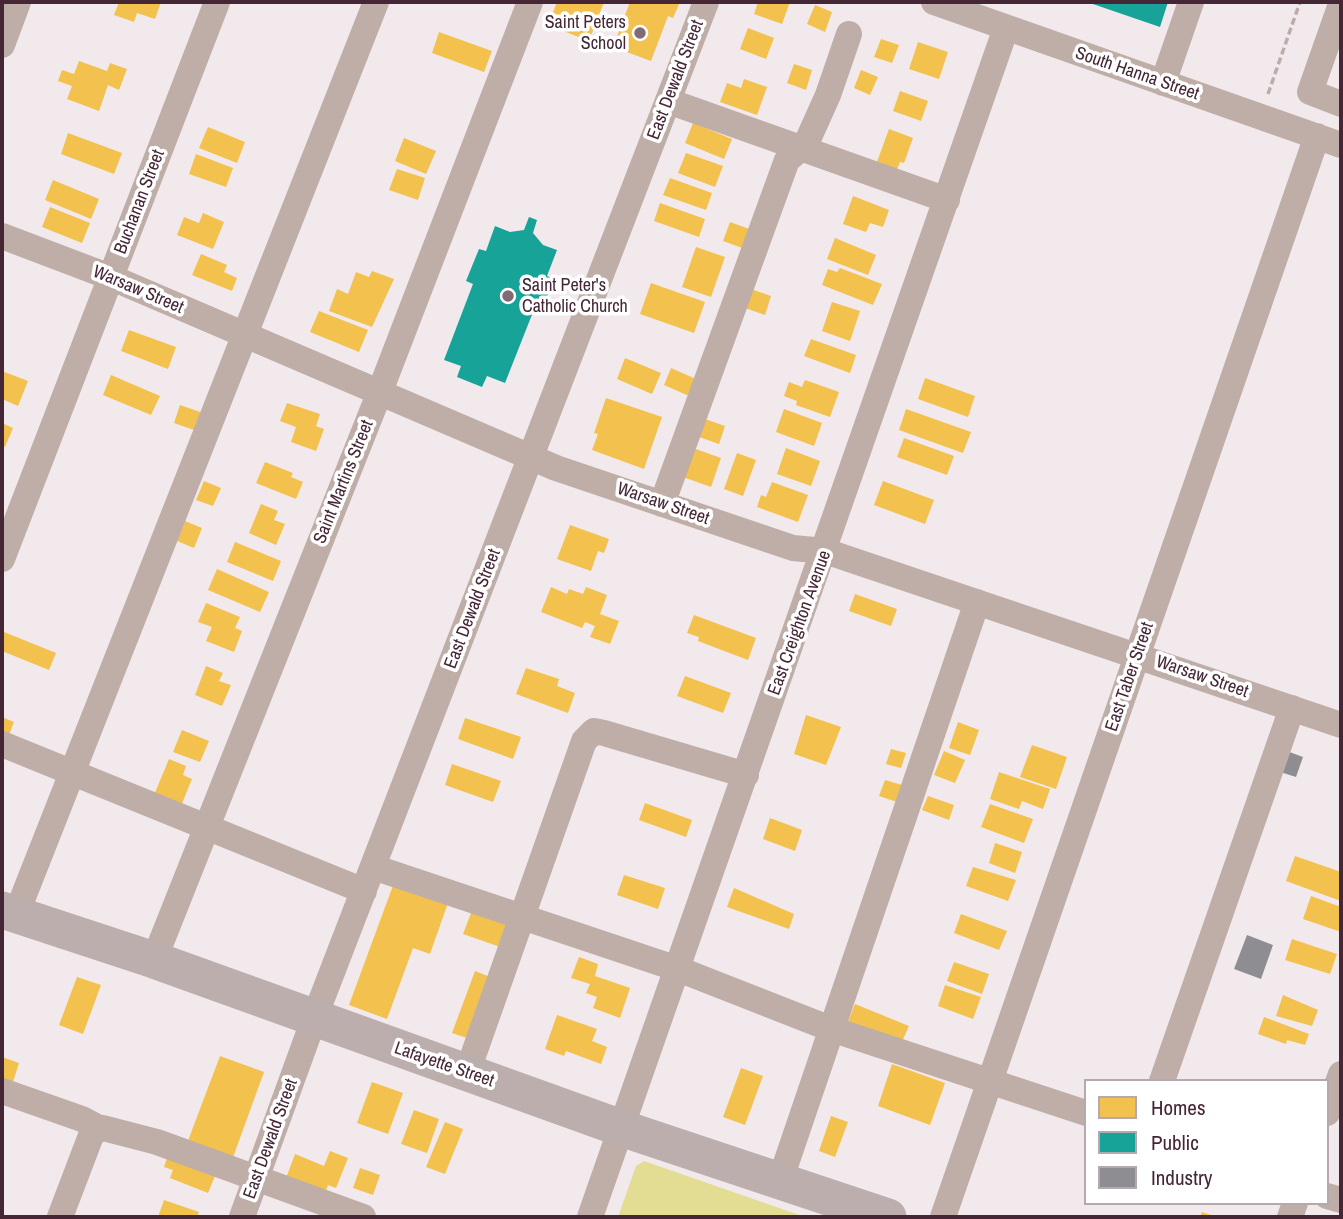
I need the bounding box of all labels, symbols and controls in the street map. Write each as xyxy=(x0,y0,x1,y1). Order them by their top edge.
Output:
place label: Saint Peters School xyxy=(545,12,626,54)
street label: East Dewald Street xyxy=(643,17,709,143)
marker: Saint Peters School xyxy=(632,25,648,41)
street label: South Hanna Street xyxy=(1072,43,1202,105)
street label: Buchanan Street xyxy=(110,147,170,257)
street label: Warsaw Street xyxy=(89,261,187,319)
place label: Saint Peter's Catholic Church xyxy=(522,275,628,318)
marker: Saint Peter's Catholic Church xyxy=(500,288,516,304)
street label: Saint Martins Street xyxy=(309,417,379,547)
street label: Warsaw Street xyxy=(614,478,712,530)
street label: East Dewald Street xyxy=(440,546,506,672)
street label: East Creighton Avenue xyxy=(764,548,836,698)
street label: East Taber Street xyxy=(1101,619,1159,735)
street label: Warsaw Street xyxy=(1153,651,1251,703)
street label: Lafayette Street xyxy=(391,1038,497,1092)
street label: East Dewald Street xyxy=(239,1076,303,1202)
legend xyxy=(1084,1079,1329,1205)
text: Homes xyxy=(1151,1093,1206,1122)
text: Public xyxy=(1151,1128,1199,1157)
text: Industry xyxy=(1151,1163,1212,1192)

